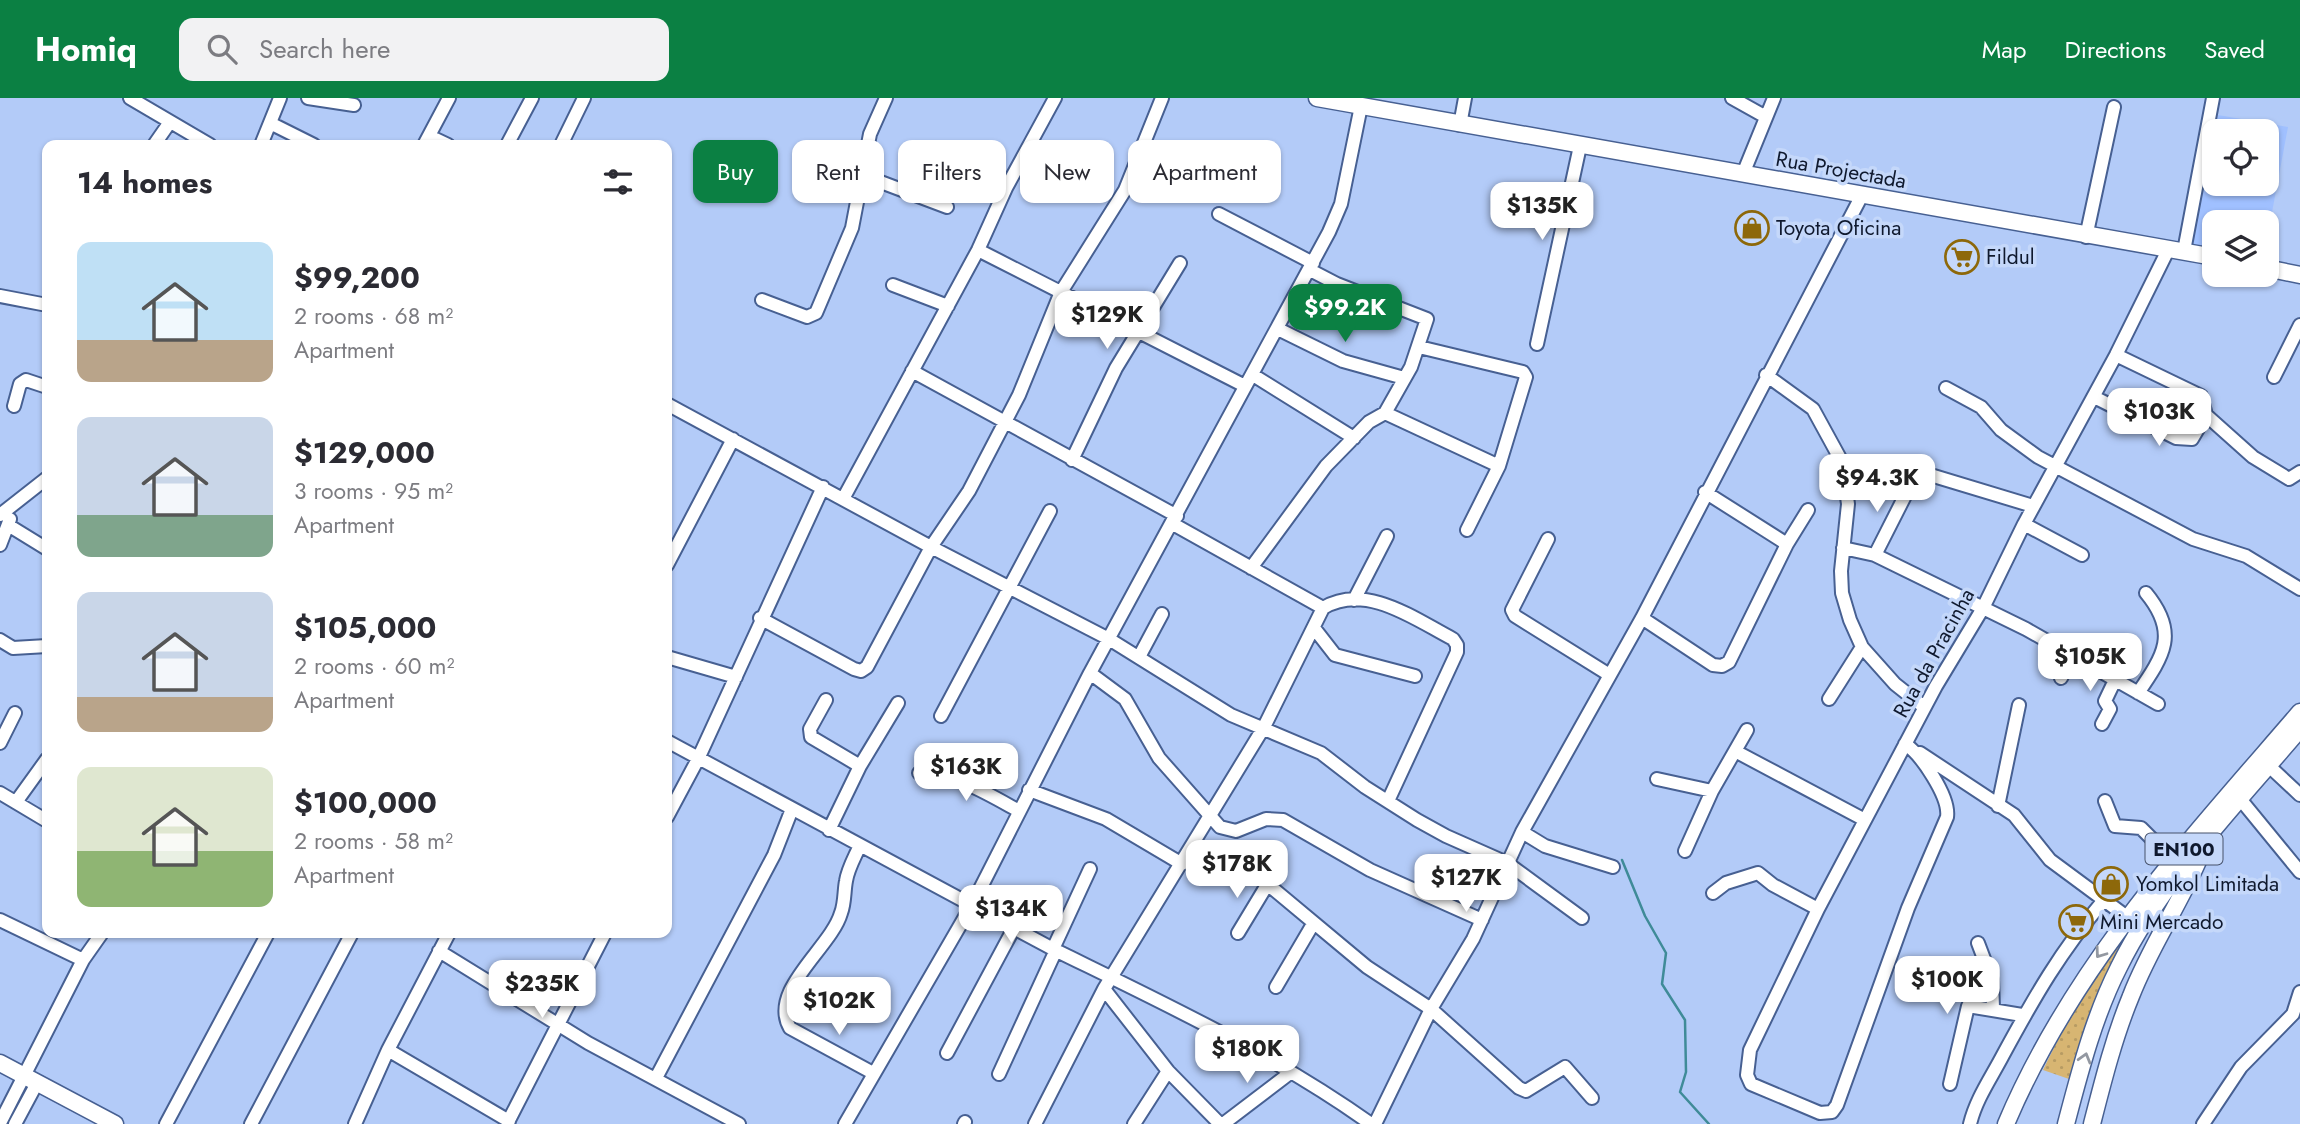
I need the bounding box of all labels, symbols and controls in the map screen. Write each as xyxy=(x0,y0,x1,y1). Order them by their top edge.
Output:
search box xyxy=(179,18,669,81)
text: Homiq xyxy=(35,26,137,73)
icon: search xyxy=(203,30,241,68)
text: Search here xyxy=(259,30,390,68)
text: Map xyxy=(1982,32,2027,67)
text: Directions xyxy=(2065,32,2166,67)
text: Saved xyxy=(2204,32,2265,67)
map controls xyxy=(2202,119,2279,287)
button: locate xyxy=(2202,119,2279,196)
chip: Buy xyxy=(693,140,778,203)
chip: Rent xyxy=(792,140,884,203)
chip: Filters xyxy=(898,140,1006,203)
chip: New xyxy=(1020,140,1114,203)
chip: Apartment xyxy=(1128,140,1281,203)
street label: Rua Projectada xyxy=(1773,144,1909,196)
text: 14 homes xyxy=(77,161,212,204)
icon: filters xyxy=(599,163,637,201)
pin: $135K xyxy=(1493,183,1591,242)
text: $135K xyxy=(1506,188,1578,222)
shop icon: Toyota Oficina xyxy=(1733,209,1771,247)
button: layers xyxy=(2202,210,2279,287)
place label: Toyota Oficina xyxy=(1776,213,1901,243)
supermarket icon: Fildul xyxy=(1943,238,1981,276)
place label: Fildul xyxy=(1986,242,2035,272)
text: $99,200 xyxy=(294,256,420,299)
icon: home xyxy=(133,270,217,354)
pin: $99.2K xyxy=(1288,285,1402,344)
text: $99.2K xyxy=(1304,290,1386,324)
pin: $129K xyxy=(1058,292,1156,351)
text: $129K xyxy=(1071,297,1143,331)
text: 2 rooms · 68 m² xyxy=(294,299,453,333)
text: Apartment xyxy=(294,333,394,367)
pin: $103K xyxy=(2110,388,2208,448)
text: $103K xyxy=(2123,394,2195,428)
text: $129,000 xyxy=(294,431,435,474)
icon: home xyxy=(133,445,217,529)
pin: $94.3K xyxy=(1820,454,1934,514)
text: $94.3K xyxy=(1835,460,1919,494)
text: 3 rooms · 95 m² xyxy=(294,474,453,508)
text: Apartment xyxy=(294,508,394,542)
street label: Rua da Pracinha xyxy=(1886,583,1982,723)
text: $105,000 xyxy=(294,606,436,649)
icon: home xyxy=(133,620,217,704)
pin: $105K xyxy=(2041,634,2139,693)
text: $105K xyxy=(2054,639,2126,673)
text: 2 rooms · 60 m² xyxy=(294,649,454,683)
text: Apartment xyxy=(294,683,394,717)
pin: $163K xyxy=(917,744,1015,803)
text: $163K xyxy=(930,749,1002,783)
text: $100,000 xyxy=(294,781,437,824)
icon: home xyxy=(133,795,217,879)
text: 2 rooms · 58 m² xyxy=(294,824,453,858)
road number: EN100 xyxy=(2146,834,2222,864)
pin: $178K xyxy=(1188,840,1286,900)
text: $178K xyxy=(1202,846,1272,880)
pin: $127K xyxy=(1417,854,1515,914)
text: Apartment xyxy=(294,858,394,892)
text: $127K xyxy=(1430,860,1502,894)
shop icon: Yomkol Limitada xyxy=(2092,865,2130,903)
place label: Yomkol Limitada xyxy=(2136,869,2279,899)
pin: $134K xyxy=(962,886,1060,945)
text: $134K xyxy=(975,891,1047,925)
supermarket icon: Mini Mercado xyxy=(2057,903,2095,941)
place label: Mini Mercado xyxy=(2100,907,2224,937)
one-way arrow xyxy=(2096,945,2109,958)
pin: $100K xyxy=(1898,956,1996,1016)
pin: $235K xyxy=(493,960,591,1020)
text: $100K xyxy=(1911,962,1983,996)
text: $235K xyxy=(505,966,579,1000)
pin: $102K xyxy=(790,978,888,1037)
text: $102K xyxy=(803,983,875,1017)
pin: $180K xyxy=(1198,1026,1296,1085)
text: $180K xyxy=(1211,1031,1283,1065)
one-way arrow xyxy=(2076,1053,2091,1065)

